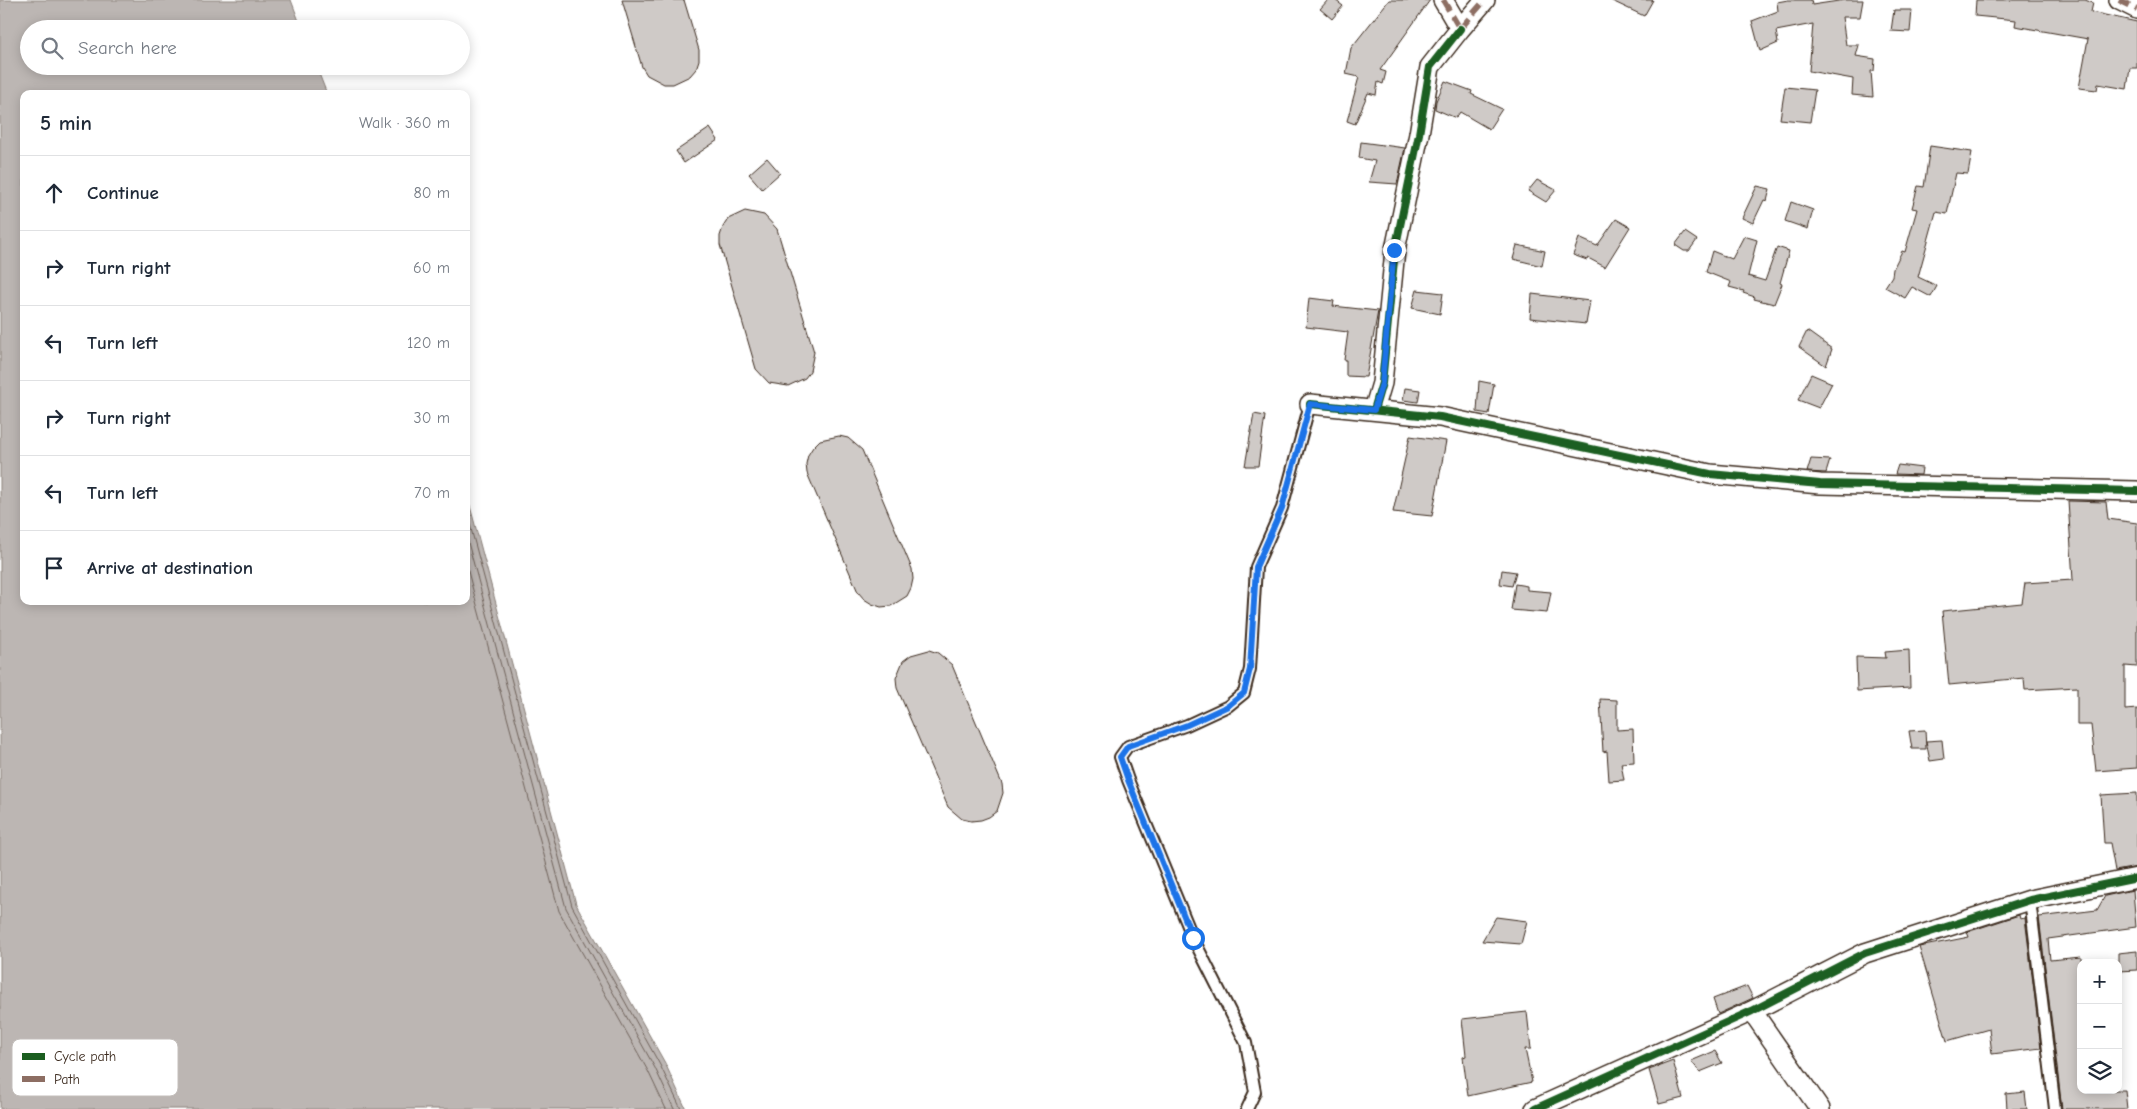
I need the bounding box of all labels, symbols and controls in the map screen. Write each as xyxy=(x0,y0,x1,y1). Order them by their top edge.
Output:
search box xyxy=(20,20,470,75)
icon: search xyxy=(38,34,66,62)
text: Search here xyxy=(78,37,177,59)
text: 5 min xyxy=(40,111,92,135)
text: Walk · 360 m xyxy=(359,114,450,132)
icon: ahead xyxy=(40,179,68,207)
text: Continue xyxy=(87,182,159,204)
text: 80 m xyxy=(413,184,450,202)
route end xyxy=(1383,239,1406,262)
icon: right xyxy=(40,254,68,282)
text: Turn right xyxy=(87,257,171,279)
text: 60 m xyxy=(413,259,450,277)
icon: left xyxy=(40,329,68,357)
text: Turn left xyxy=(87,332,158,354)
text: 120 m xyxy=(407,334,450,352)
icon: right xyxy=(40,404,68,432)
text: Turn right xyxy=(87,407,171,429)
text: 30 m xyxy=(414,409,450,427)
icon: left xyxy=(40,479,68,507)
text: Turn left xyxy=(87,482,158,504)
text: 70 m xyxy=(414,484,450,502)
icon: arrive xyxy=(40,554,68,582)
text: Arrive at destination xyxy=(87,557,253,579)
route start xyxy=(1182,927,1205,950)
map controls xyxy=(2077,959,2122,1094)
button: + xyxy=(2077,959,2122,1004)
button: − xyxy=(2077,1004,2122,1049)
legend xyxy=(12,1039,178,1096)
text: Cycle path xyxy=(54,1048,116,1065)
button: layers xyxy=(2077,1049,2122,1094)
text: Path xyxy=(54,1071,80,1088)

